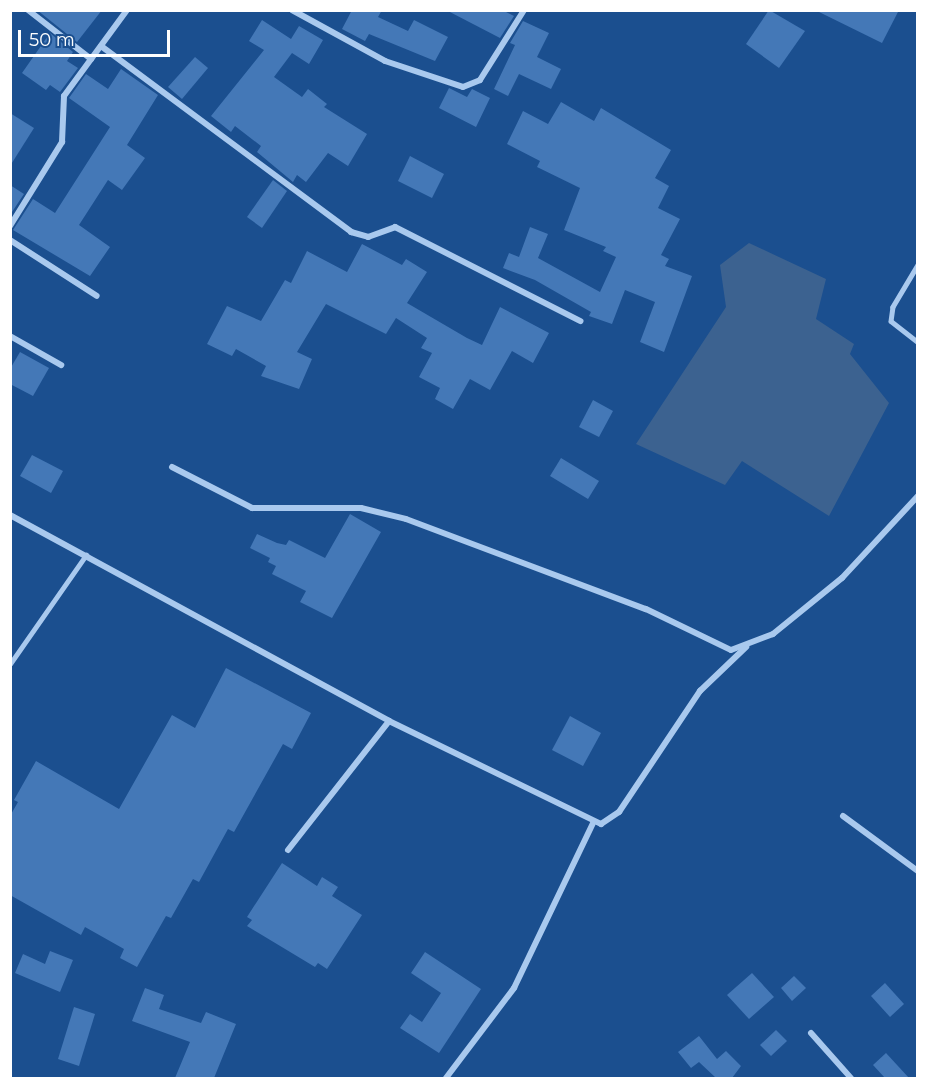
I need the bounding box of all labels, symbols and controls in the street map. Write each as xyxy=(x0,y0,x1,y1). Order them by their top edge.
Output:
scale bar xyxy=(21,18,172,56)
text: 50 m xyxy=(29,29,75,51)

